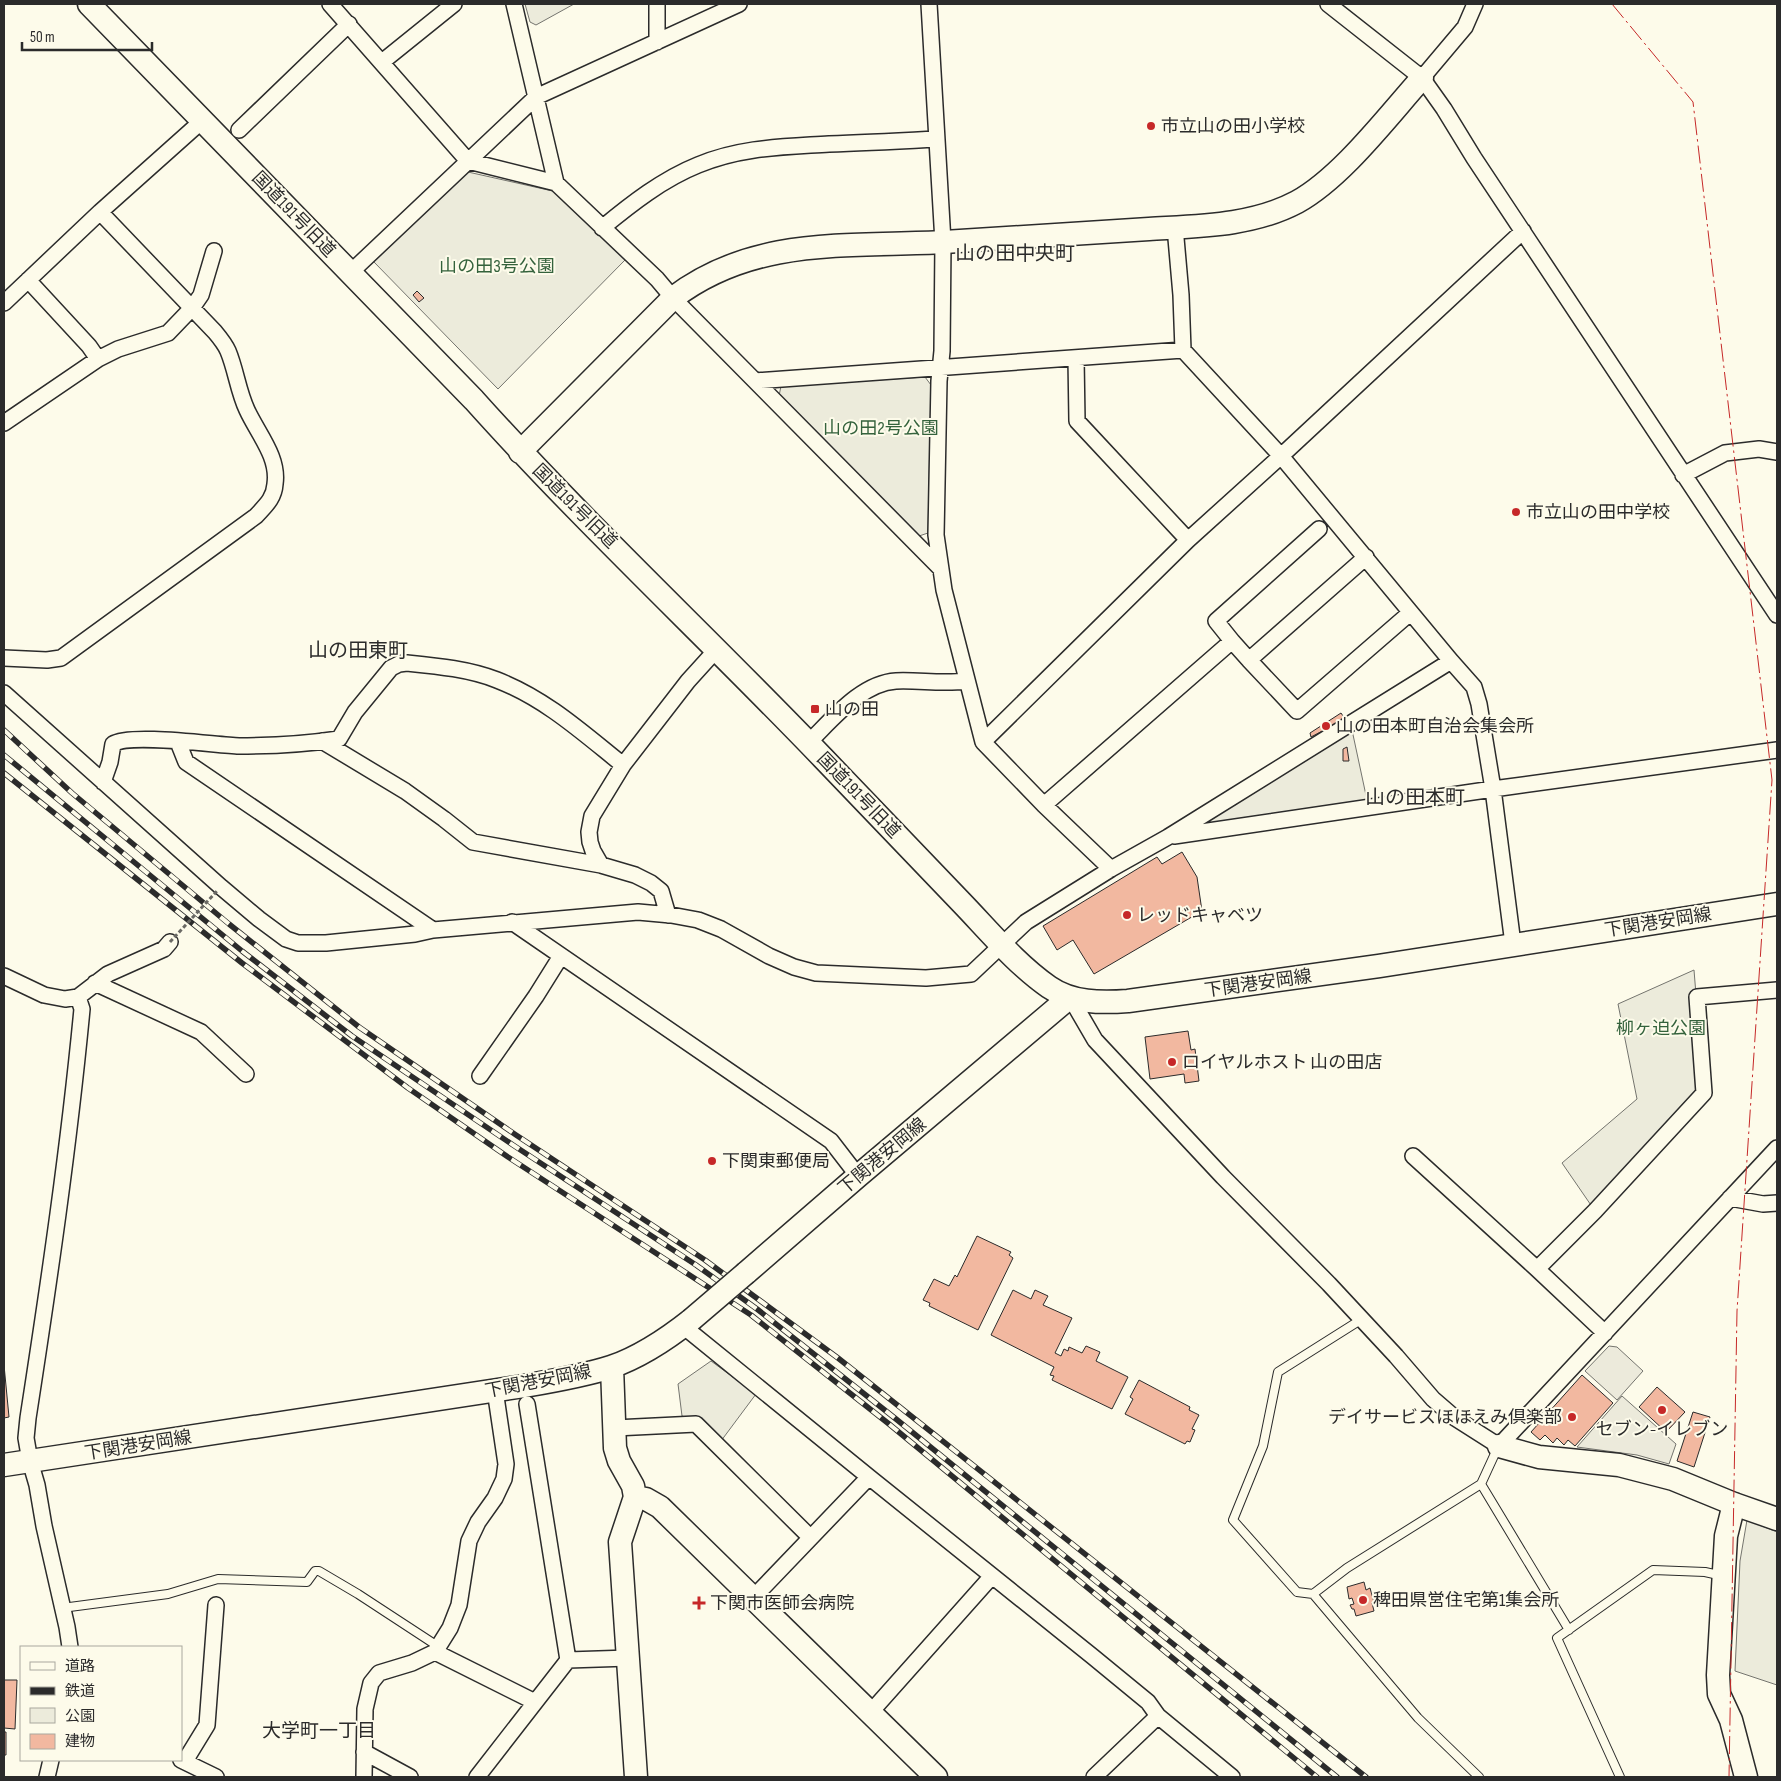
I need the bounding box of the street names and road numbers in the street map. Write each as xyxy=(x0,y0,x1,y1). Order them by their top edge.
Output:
street label: 国道191号旧道 xyxy=(248,167,340,261)
street label: 国道191号旧道 xyxy=(528,460,621,553)
street label: 国道191号旧道 xyxy=(813,748,905,842)
street label: 下関港安岡線 xyxy=(1603,904,1713,941)
street label: 下関港安岡線 xyxy=(1203,966,1313,1001)
street label: 下関港安岡線 xyxy=(834,1114,930,1199)
street label: 下関港安岡線 xyxy=(483,1361,593,1402)
street label: 下関港安岡線 xyxy=(83,1427,193,1464)

